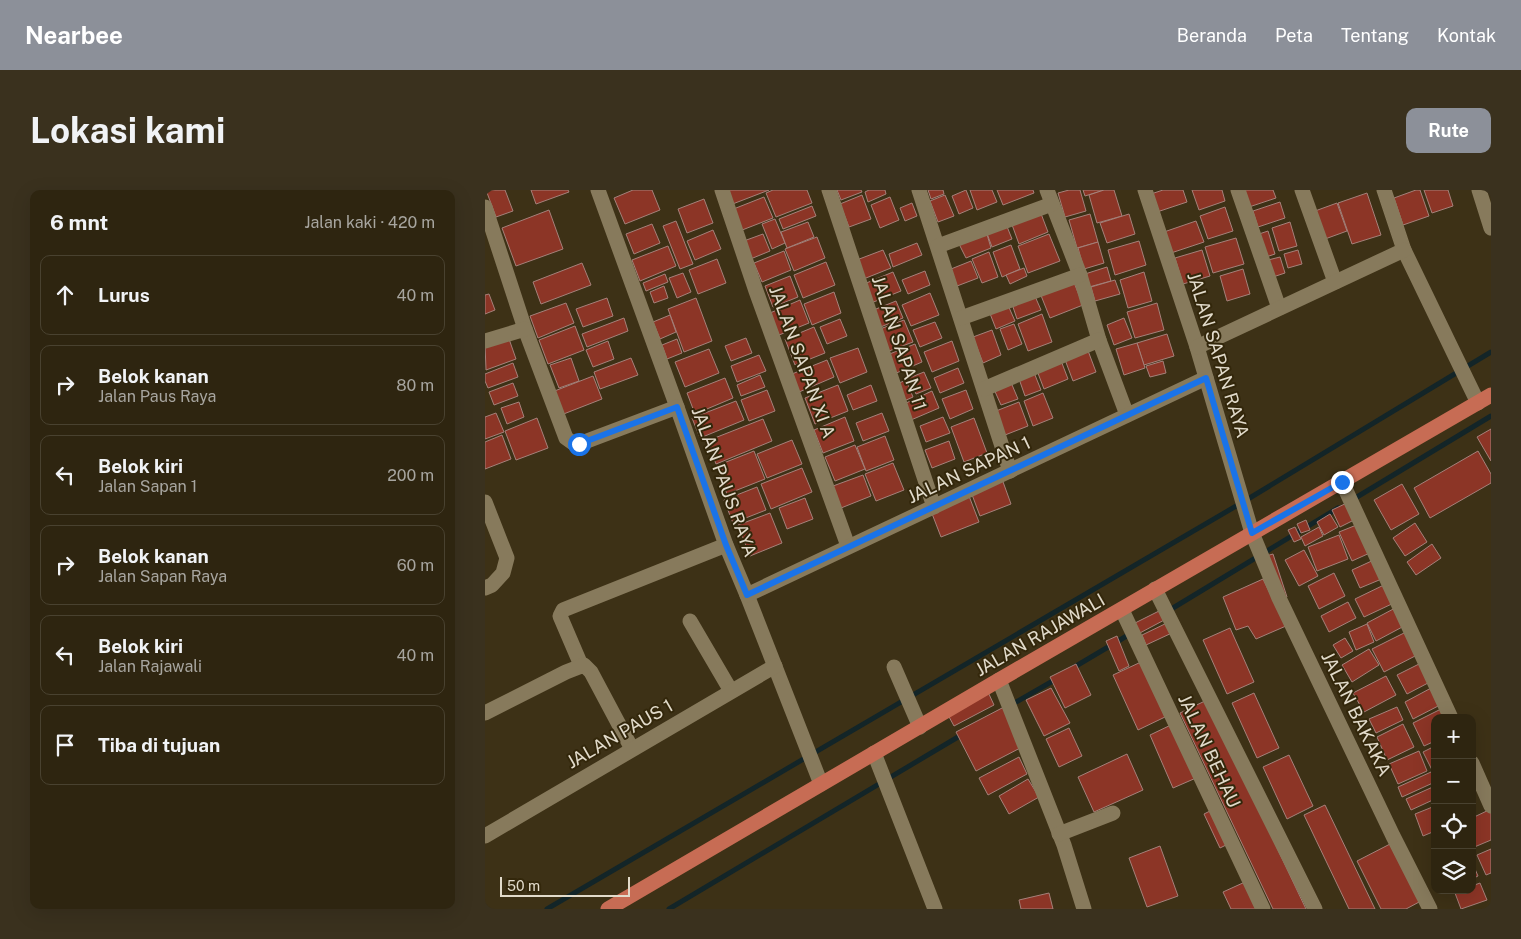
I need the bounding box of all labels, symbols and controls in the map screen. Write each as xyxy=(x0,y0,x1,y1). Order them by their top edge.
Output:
text: Nearbee xyxy=(25,21,123,49)
text: Beranda xyxy=(1177,25,1247,46)
text: Peta xyxy=(1275,25,1313,46)
text: Tentang xyxy=(1341,25,1409,46)
text: Kontak xyxy=(1437,25,1496,46)
button: Rute xyxy=(1406,108,1491,153)
text: Lokasi kami xyxy=(30,110,225,151)
text: 6 mnt xyxy=(50,210,108,235)
text: Jalan kaki · 420 m xyxy=(304,213,435,232)
street label: JALAN SAPAN RAYA xyxy=(1183,269,1254,440)
street label: JALAN SAPAN 11 xyxy=(868,273,931,413)
icon: ahead xyxy=(51,281,79,309)
street label: JALAN SAPAN XI A xyxy=(765,283,840,441)
text: Lurus xyxy=(98,284,150,306)
text: 40 m xyxy=(396,286,434,305)
text: Belok kanan xyxy=(98,365,209,387)
icon: right xyxy=(51,371,79,399)
text: 80 m xyxy=(396,376,434,395)
text: Jalan Paus Raya xyxy=(98,387,216,406)
street label: JALAN PAUS RAYA xyxy=(688,404,761,560)
street label: JALAN SAPAN 1 xyxy=(904,432,1034,507)
route start xyxy=(568,433,591,456)
text: Belok kiri xyxy=(98,455,183,477)
icon: left xyxy=(51,461,79,489)
text: 200 m xyxy=(387,466,434,485)
route end xyxy=(1331,471,1354,494)
text: Jalan Sapan 1 xyxy=(98,477,197,496)
text: Belok kanan xyxy=(98,545,209,567)
icon: right xyxy=(51,551,79,579)
text: 60 m xyxy=(397,556,434,575)
text: Jalan Sapan Raya xyxy=(98,567,227,586)
street label: JALAN RAJAWALI xyxy=(971,589,1108,680)
text: Belok kiri xyxy=(98,635,183,657)
icon: left xyxy=(51,641,79,669)
text: 40 m xyxy=(396,646,434,665)
street label: JALAN BAKAKA xyxy=(1317,648,1396,780)
text: Jalan Rajawali xyxy=(98,657,202,676)
street label: JALAN BEHAU xyxy=(1174,691,1245,811)
street label: JALAN PAUS 1 xyxy=(563,695,677,773)
map controls xyxy=(1431,714,1476,894)
button: + xyxy=(1431,714,1476,759)
icon: arrive xyxy=(51,731,79,759)
text: Tiba di tujuan xyxy=(98,734,220,756)
button: − xyxy=(1431,759,1476,804)
button: locate xyxy=(1431,804,1476,849)
button: layers xyxy=(1431,849,1476,894)
scale bar xyxy=(500,874,630,897)
text: 50 m xyxy=(507,878,540,894)

